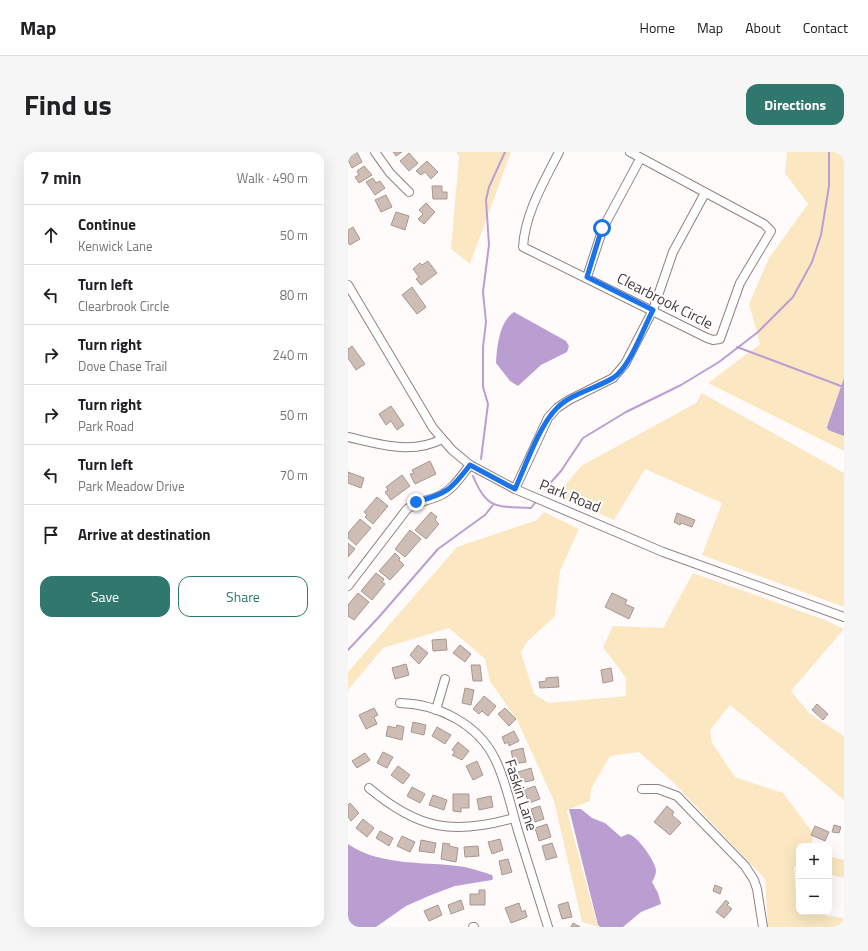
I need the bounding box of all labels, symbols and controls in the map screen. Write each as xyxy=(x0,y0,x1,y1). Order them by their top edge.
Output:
text: Map xyxy=(20,13,56,42)
text: Home xyxy=(640,17,675,38)
text: Map xyxy=(697,17,723,38)
text: About xyxy=(745,17,781,38)
text: Contact xyxy=(803,17,848,38)
text: Find us xyxy=(24,83,112,126)
button: Directions xyxy=(746,84,844,125)
text: 7 min xyxy=(40,165,81,191)
text: Walk · 490 m xyxy=(237,168,308,188)
text: Continue xyxy=(78,213,136,236)
route start xyxy=(593,219,611,237)
icon: ahead xyxy=(40,224,62,246)
text: 50 m xyxy=(280,225,308,245)
text: Kenwick Lane xyxy=(78,236,152,256)
street label: Clearbrook Circle xyxy=(613,266,717,335)
text: Turn left xyxy=(78,273,133,296)
icon: left xyxy=(40,284,62,306)
text: 80 m xyxy=(280,285,308,305)
text: Clearbrook Circle xyxy=(78,296,169,316)
text: Turn right xyxy=(78,333,142,356)
icon: right xyxy=(40,344,62,366)
text: 240 m xyxy=(272,345,308,365)
text: Dove Chase Trail xyxy=(78,356,167,376)
text: Turn right xyxy=(78,393,142,416)
icon: right xyxy=(40,404,62,426)
text: 50 m xyxy=(280,405,308,425)
text: Park Road xyxy=(78,416,134,436)
text: Turn left xyxy=(78,453,133,476)
icon: left xyxy=(40,464,62,486)
text: 70 m xyxy=(280,465,308,485)
street label: Park Road xyxy=(536,473,604,518)
text: Park Meadow Drive xyxy=(78,476,185,496)
route end xyxy=(407,493,425,511)
text: Arrive at destination xyxy=(78,523,211,546)
icon: arrive xyxy=(40,524,62,546)
button: Save xyxy=(40,576,170,617)
button: Share xyxy=(178,576,308,617)
street label: Faskin Lane xyxy=(499,756,544,834)
map controls xyxy=(796,843,832,915)
button: + xyxy=(796,843,832,879)
button: − xyxy=(796,879,832,915)

